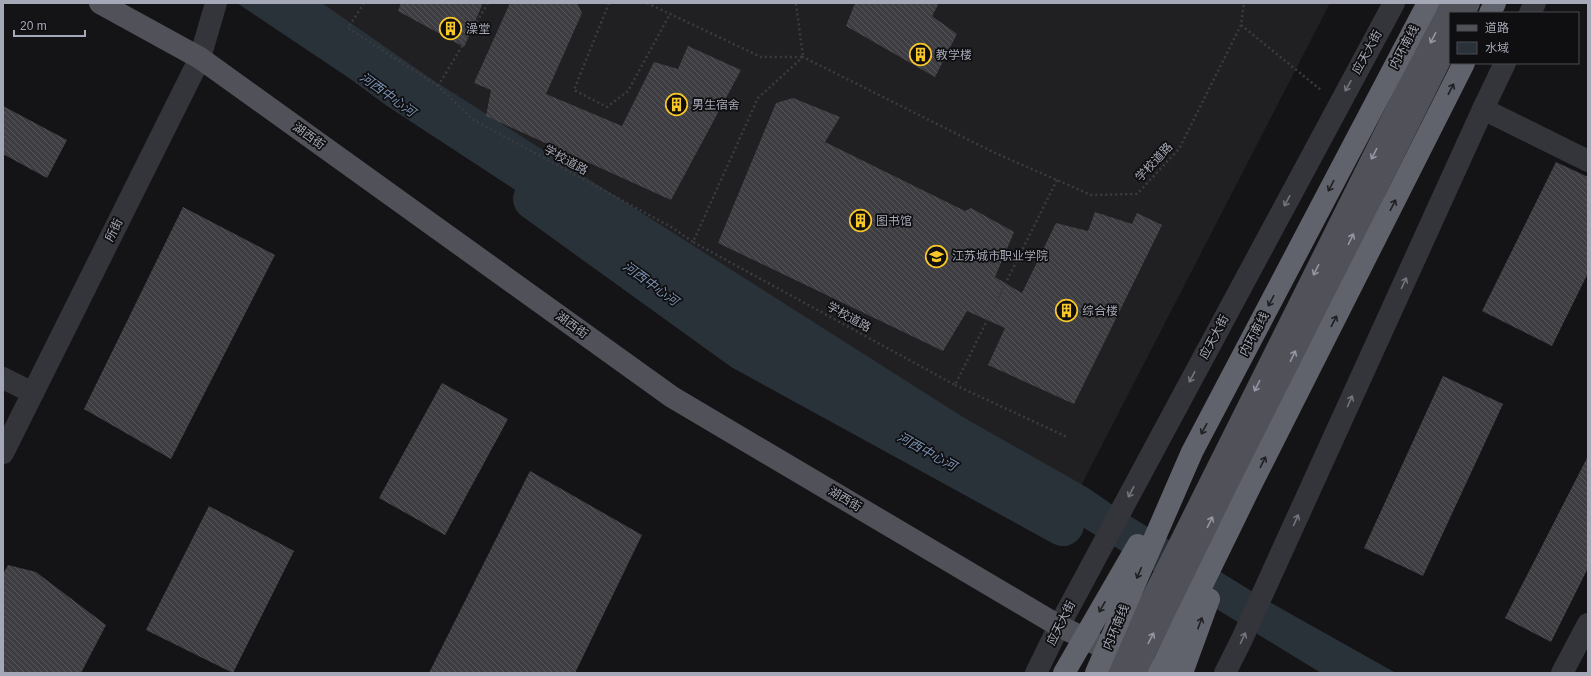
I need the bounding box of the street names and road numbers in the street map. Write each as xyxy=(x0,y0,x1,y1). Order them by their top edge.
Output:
street label: 内环南线 xyxy=(1387,23,1421,71)
street label: 应天大街 xyxy=(1349,28,1385,76)
street label: 湖西街 xyxy=(290,120,328,152)
street label: 学校道路 xyxy=(1133,140,1175,184)
street label: 学校道路 xyxy=(542,142,590,178)
street label: 所街 xyxy=(102,216,126,244)
street label: 学校道路 xyxy=(825,299,873,335)
street label: 湖西街 xyxy=(553,309,591,341)
street label: 内环南线 xyxy=(1237,310,1271,358)
street label: 应天大街 xyxy=(1197,313,1231,361)
street label: 湖西街 xyxy=(826,484,864,514)
street label: 应天大街 xyxy=(1044,598,1078,648)
street label: 内环南线 xyxy=(1100,602,1132,652)

